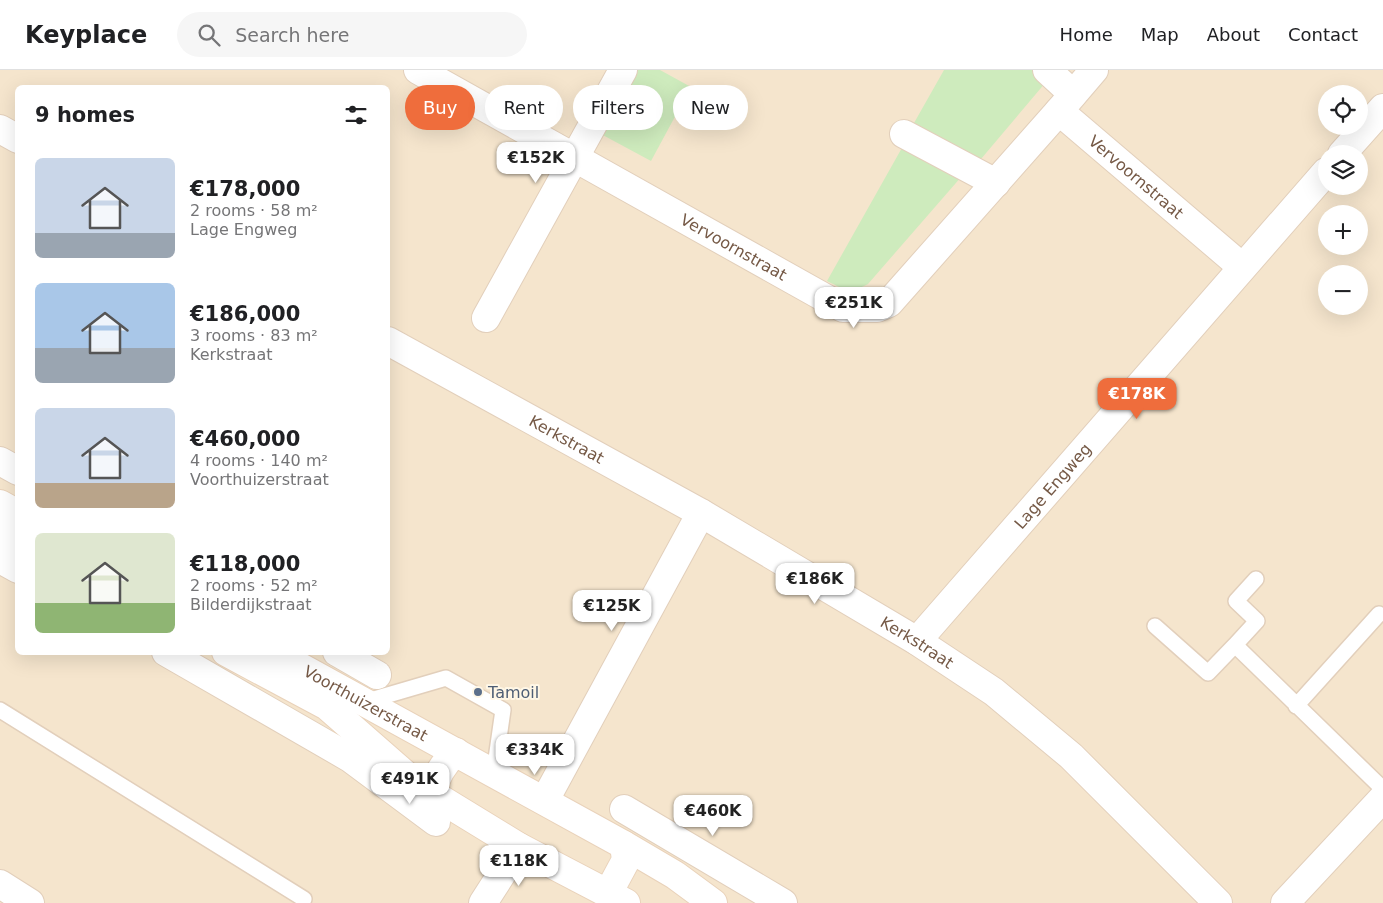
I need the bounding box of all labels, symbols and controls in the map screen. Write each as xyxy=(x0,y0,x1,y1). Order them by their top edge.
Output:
search box xyxy=(177,12,527,57)
text: Keyplace xyxy=(25,21,147,49)
icon: search xyxy=(195,21,223,49)
text: Search here xyxy=(235,24,349,46)
text: Home xyxy=(1060,24,1113,45)
text: Map xyxy=(1141,24,1179,45)
text: About xyxy=(1207,24,1260,45)
text: Contact xyxy=(1288,24,1358,45)
chip: Buy xyxy=(405,85,475,130)
chip: Rent xyxy=(485,85,563,130)
chip: Filters xyxy=(573,85,663,130)
chip: New xyxy=(673,85,748,130)
map controls xyxy=(1318,85,1368,315)
button: locate xyxy=(1318,85,1368,135)
icon: filters xyxy=(342,101,370,129)
text: 9 homes xyxy=(35,103,135,127)
street label: Vervoornstraat xyxy=(1085,131,1187,223)
pin: €152K xyxy=(501,142,571,184)
button: layers xyxy=(1318,145,1368,195)
text: €152K xyxy=(508,148,564,167)
text: €178,000 xyxy=(190,177,300,201)
icon: home xyxy=(75,178,135,238)
text: 2 rooms · 58 m² xyxy=(190,201,318,220)
button: + xyxy=(1318,205,1368,255)
street label: Vervoornstraat xyxy=(677,210,790,285)
text: Lage Engweg xyxy=(190,220,297,239)
button: − xyxy=(1318,265,1368,315)
pin: €251K xyxy=(819,286,889,329)
text: €251K xyxy=(826,293,882,312)
text: €186,000 xyxy=(190,302,300,326)
icon: home xyxy=(75,303,135,363)
text: 3 rooms · 83 m² xyxy=(190,326,318,345)
text: Kerkstraat xyxy=(190,345,272,364)
pin: €178K xyxy=(1102,378,1172,420)
text: €178K xyxy=(1109,384,1165,403)
street label: Kerkstraat xyxy=(526,411,607,468)
text: €460,000 xyxy=(190,427,300,451)
icon: home xyxy=(75,428,135,488)
street label: Lage Engweg xyxy=(1010,439,1095,533)
text: 4 rooms · 140 m² xyxy=(190,451,328,470)
text: Voorthuizerstraat xyxy=(190,470,329,489)
text: €118,000 xyxy=(190,552,300,576)
icon: home xyxy=(75,553,135,613)
pin: €186K xyxy=(780,562,850,605)
text: €186K xyxy=(787,569,843,588)
text: 2 rooms · 52 m² xyxy=(190,576,318,595)
pin: €125K xyxy=(577,590,647,632)
text: Bilderdijkstraat xyxy=(190,595,312,614)
text: €125K xyxy=(584,596,640,615)
street label: Kerkstraat xyxy=(877,613,957,673)
street label: Voorthuizerstraat xyxy=(300,662,431,745)
place label: Tamoil xyxy=(487,683,539,702)
marker: Tamoil xyxy=(472,686,484,698)
pin: €334K xyxy=(500,734,570,776)
text: €334K xyxy=(507,740,563,759)
pin: €491K xyxy=(375,762,445,805)
text: €491K xyxy=(382,769,438,788)
pin: €460K xyxy=(678,794,748,837)
text: €460K xyxy=(685,801,741,820)
pin: €118K xyxy=(484,844,554,887)
text: €118K xyxy=(491,851,547,870)

